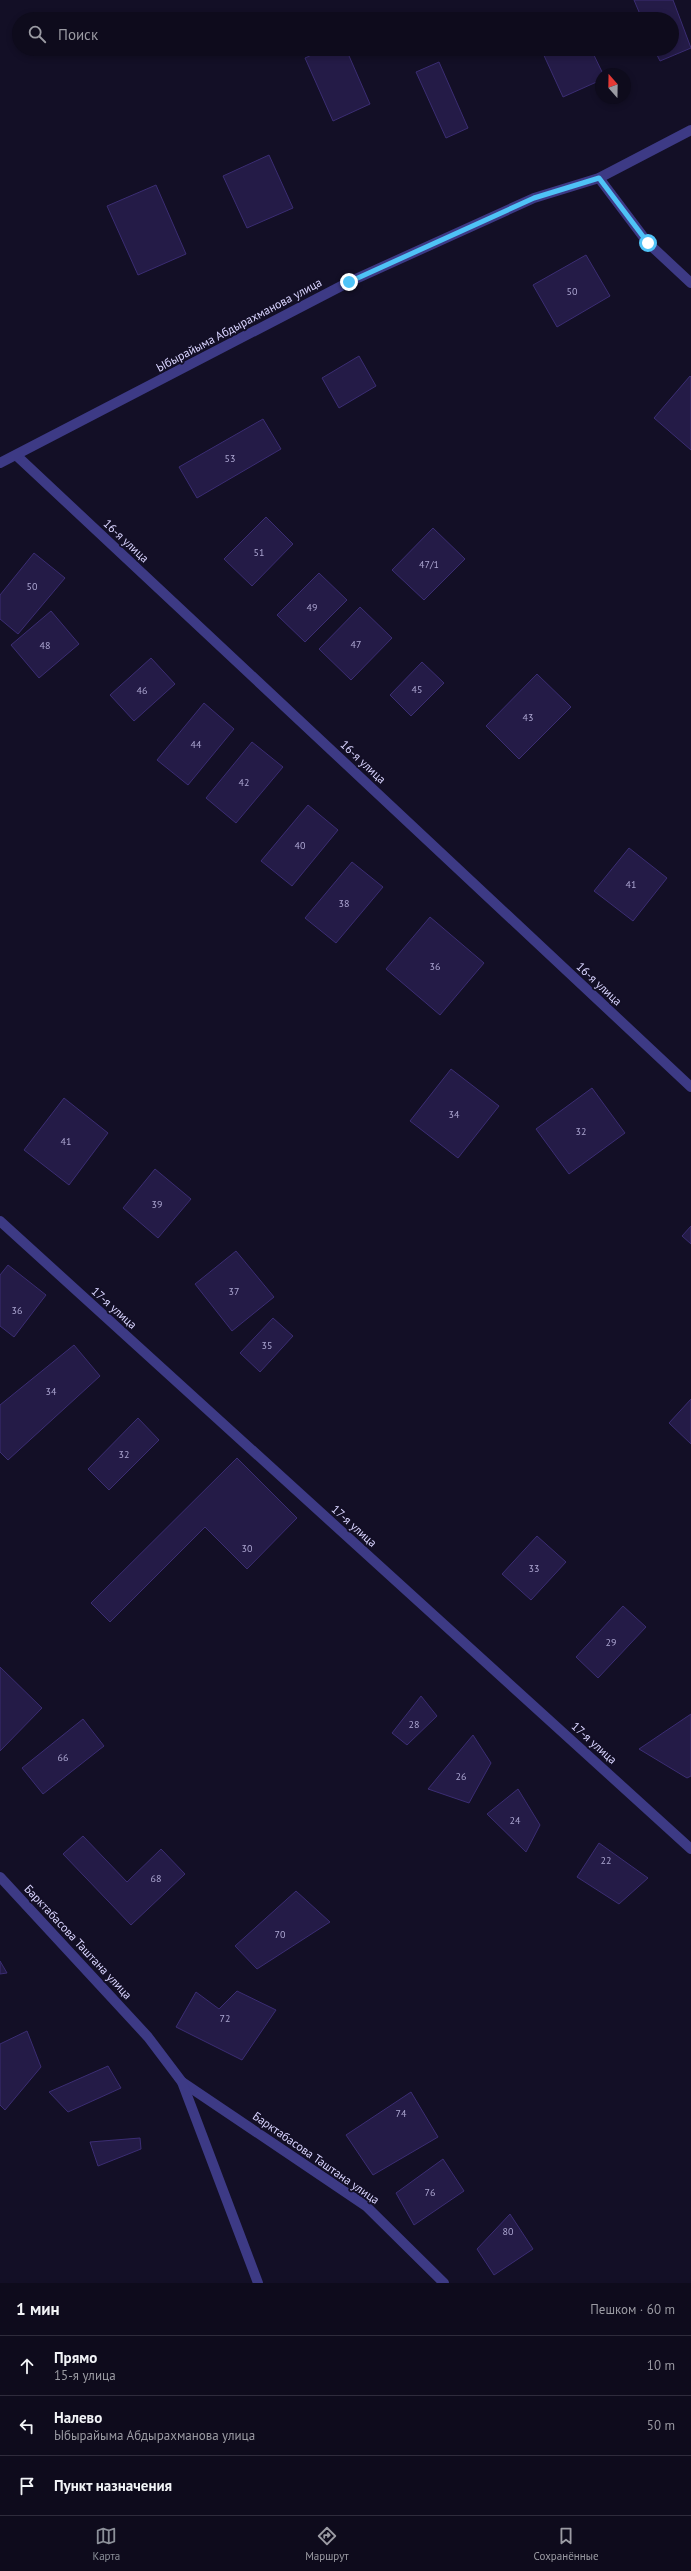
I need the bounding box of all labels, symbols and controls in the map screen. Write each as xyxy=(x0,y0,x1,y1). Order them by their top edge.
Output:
search box xyxy=(12,12,679,56)
icon: search xyxy=(26,23,48,45)
text: Поиск xyxy=(58,25,98,44)
north arrow xyxy=(595,68,631,104)
route start xyxy=(639,234,657,252)
route end xyxy=(340,273,358,291)
street label: Ыбырайыма Абдырахманова улица xyxy=(153,274,324,375)
house number: 50 xyxy=(567,285,578,298)
house number: 53 xyxy=(225,452,235,465)
street label: 16-я улица xyxy=(100,516,152,566)
house number: 51 xyxy=(254,546,264,559)
house number: 47/1 xyxy=(419,558,439,571)
house number: 50 xyxy=(27,580,38,593)
house number: 49 xyxy=(307,601,317,614)
house number: 47 xyxy=(351,638,361,651)
house number: 48 xyxy=(40,639,50,652)
house number: 45 xyxy=(412,683,422,696)
house number: 46 xyxy=(137,684,147,697)
house number: 43 xyxy=(523,711,533,724)
street label: 16-я улица xyxy=(337,737,389,787)
house number: 44 xyxy=(191,738,202,751)
house number: 42 xyxy=(239,776,249,789)
house number: 40 xyxy=(295,839,306,852)
house number: 41 xyxy=(626,878,636,891)
house number: 38 xyxy=(339,897,349,910)
street label: 16-я улица xyxy=(573,959,625,1009)
house number: 36 xyxy=(430,960,440,973)
house number: 34 xyxy=(449,1108,460,1121)
house number: 32 xyxy=(576,1125,586,1138)
house number: 41 xyxy=(61,1135,71,1148)
house number: 39 xyxy=(152,1198,162,1211)
street label: 17-я улица xyxy=(88,1283,140,1332)
house number: 37 xyxy=(229,1285,239,1298)
house number: 36 xyxy=(12,1304,22,1317)
house number: 35 xyxy=(262,1339,272,1352)
house number: 34 xyxy=(46,1385,57,1398)
house number: 32 xyxy=(119,1448,129,1461)
street label: 17-я улица xyxy=(328,1501,380,1550)
house number: 30 xyxy=(242,1542,253,1555)
house number: 33 xyxy=(529,1562,539,1575)
house number: 29 xyxy=(606,1636,616,1649)
house number: 28 xyxy=(409,1718,419,1731)
street label: 17-я улица xyxy=(568,1718,620,1767)
house number: 66 xyxy=(58,1751,68,1764)
house number: 26 xyxy=(456,1770,466,1783)
house number: 24 xyxy=(510,1814,521,1827)
house number: 22 xyxy=(601,1854,611,1867)
house number: 68 xyxy=(151,1872,161,1885)
street label: Барктабасова Таштана улица xyxy=(21,1881,135,2002)
house number: 70 xyxy=(275,1928,286,1941)
house number: 72 xyxy=(220,2012,230,2025)
house number: 74 xyxy=(396,2107,407,2120)
street label: Барктабасова Таштана улица xyxy=(250,2108,383,2207)
house number: 76 xyxy=(425,2186,435,2199)
house number: 80 xyxy=(503,2225,514,2238)
text: 1 мин xyxy=(16,2298,60,2320)
text: Пешком · 60 m xyxy=(590,2301,675,2318)
text: Прямо xyxy=(54,2348,97,2367)
icon: ahead xyxy=(16,2355,38,2377)
text: 10 m xyxy=(647,2357,675,2374)
text: 15-я улица xyxy=(54,2367,116,2384)
text: Налево xyxy=(54,2408,102,2427)
icon: left xyxy=(16,2415,38,2437)
text: 50 m xyxy=(647,2417,675,2434)
text: Ыбырайыма Абдырахманова улица xyxy=(54,2427,255,2444)
icon: arrive xyxy=(16,2475,38,2497)
text: Пункт назначения xyxy=(54,2476,172,2495)
tab: Карта xyxy=(92,2525,120,2563)
tab: Маршрут xyxy=(305,2525,349,2563)
tab: Сохранённые xyxy=(534,2525,599,2563)

